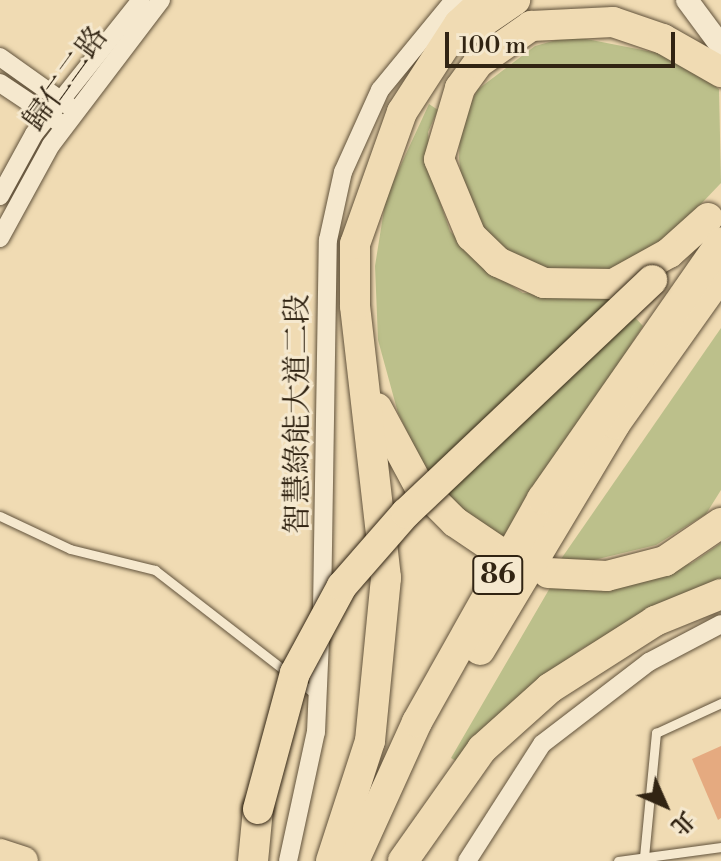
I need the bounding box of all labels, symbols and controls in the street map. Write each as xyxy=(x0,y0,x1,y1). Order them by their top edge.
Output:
scale bar xyxy=(449,16,679,66)
street label: 歸仁二路 xyxy=(16,20,116,138)
text: 100 m xyxy=(459,31,526,61)
street label: 智慧綠能大道二段 xyxy=(280,294,316,534)
road number: 86 xyxy=(472,551,524,599)
north arrow xyxy=(625,765,705,845)
text: 北 xyxy=(665,805,700,840)

